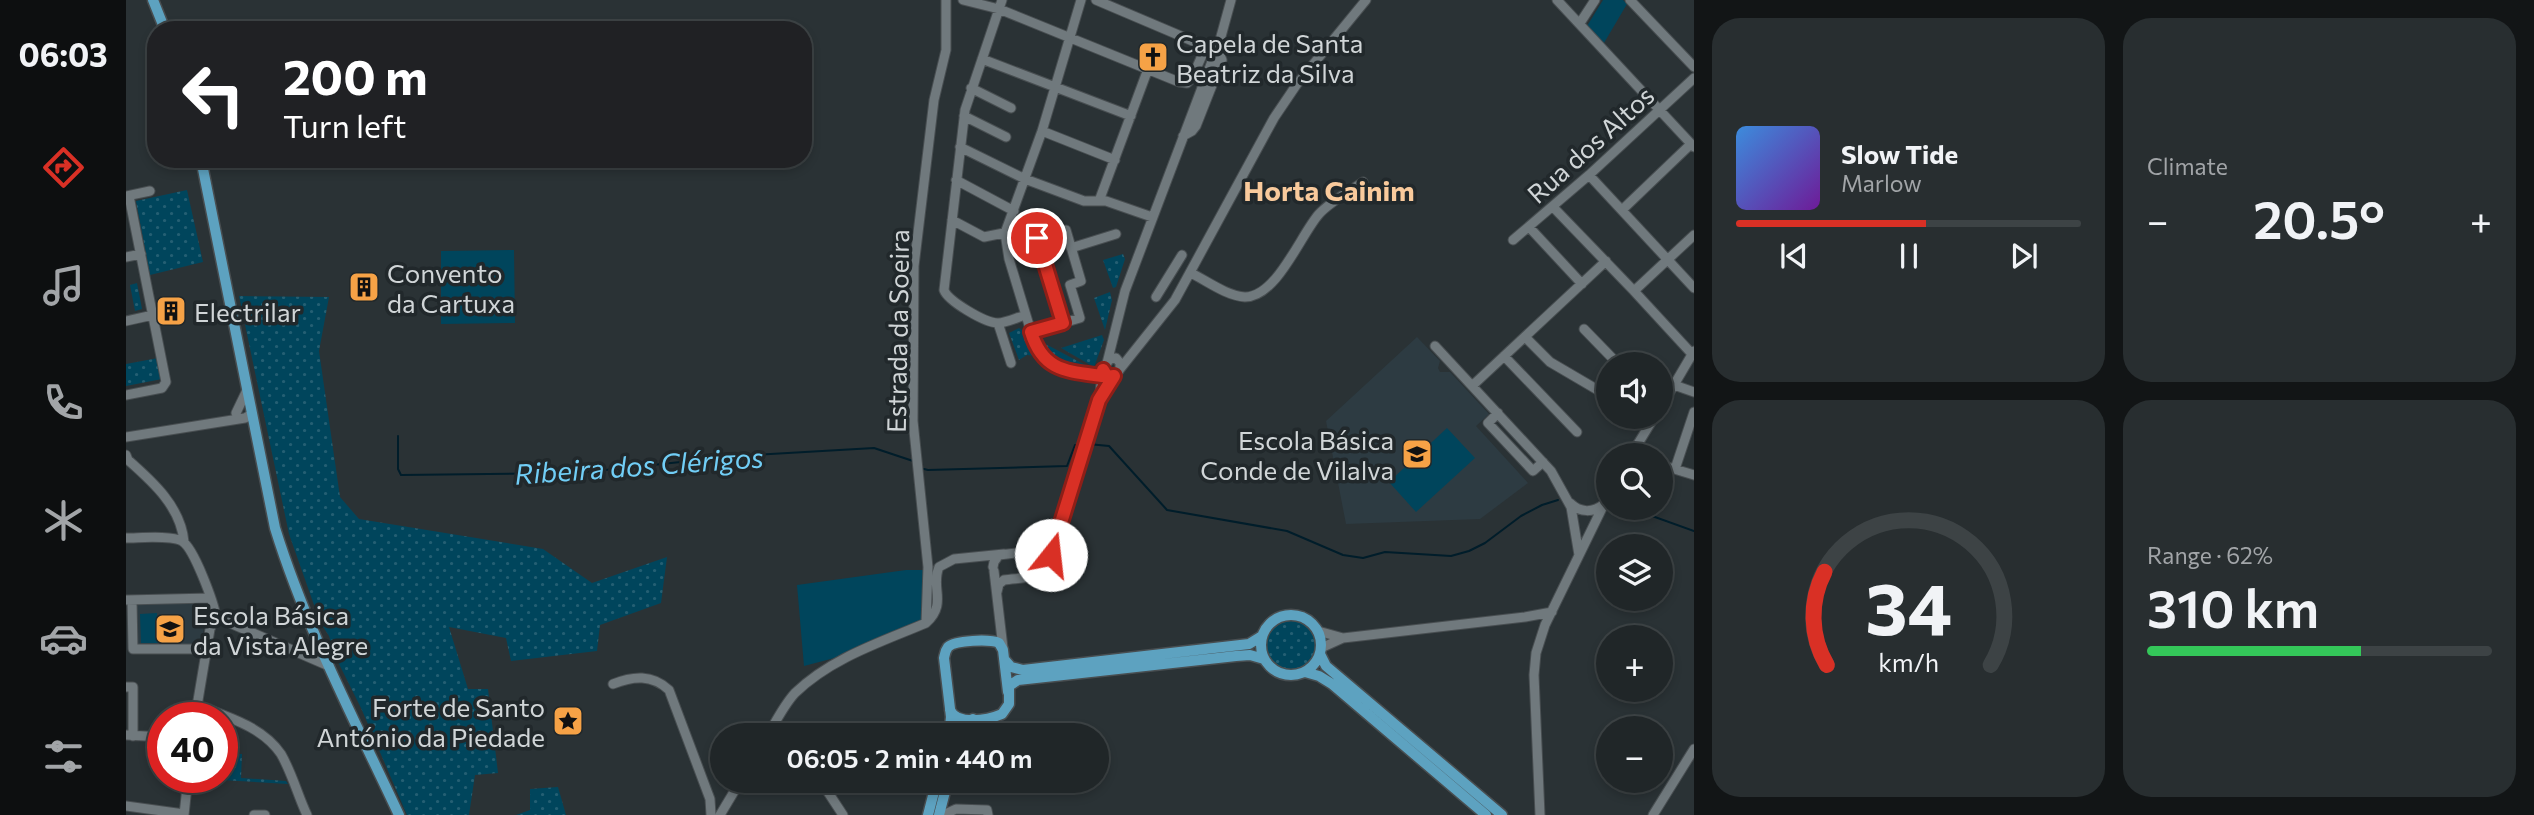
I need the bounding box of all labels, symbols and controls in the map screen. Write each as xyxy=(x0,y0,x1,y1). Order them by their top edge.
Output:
place label: Capela de Santa Beatriz da Silva xyxy=(1176,27,1363,88)
text: 06:03 xyxy=(18,34,108,74)
church icon: Capela de Santa Beatriz da Silva xyxy=(1136,40,1170,74)
text: 200 m xyxy=(283,45,428,105)
icon: left xyxy=(168,49,259,140)
street label: Rua dos Altos xyxy=(1520,79,1660,209)
text: Turn left xyxy=(283,105,407,145)
text: Slow Tide xyxy=(1841,138,1958,169)
icon: directions xyxy=(39,143,88,192)
text: Climate xyxy=(2147,152,2228,180)
text: Marlow xyxy=(1841,169,1922,197)
district label: Horta Cainim xyxy=(1243,173,1415,207)
text: 20.5° xyxy=(2253,186,2385,250)
text: − xyxy=(2147,196,2169,243)
text: + xyxy=(2470,196,2492,243)
pin xyxy=(1007,208,1067,268)
icon: arrive xyxy=(1018,219,1056,257)
street label: Estrada da Soeira xyxy=(880,229,914,433)
icon: previous xyxy=(1775,237,1813,275)
icon: pause xyxy=(1890,237,1928,275)
icon: next xyxy=(2005,237,2043,275)
place label: Convento da Cartuxa xyxy=(387,257,515,318)
icon: music xyxy=(39,261,88,310)
building icon: Convento da Cartuxa xyxy=(347,270,381,304)
building icon: Electrilar xyxy=(154,294,188,328)
place label: Electrilar xyxy=(194,296,301,327)
map controls xyxy=(1596,352,1673,793)
button: sound xyxy=(1596,352,1673,429)
icon: phone xyxy=(39,378,88,427)
place label: Escola Básica Conde de Vilalva xyxy=(1200,424,1394,485)
school or university icon: Escola Básica Conde de Vilalva xyxy=(1400,437,1434,471)
water label: Ribeira dos Clérigos xyxy=(513,439,765,491)
button: search xyxy=(1596,443,1673,520)
icon: climate xyxy=(39,496,88,545)
position arrow xyxy=(1014,518,1088,592)
button: layers xyxy=(1596,534,1673,611)
text: Range · 62% xyxy=(2147,541,2273,569)
text: 34 xyxy=(1865,561,1952,650)
text: 310 km xyxy=(2147,575,2319,639)
place label: Escola Básica da Vista Alegre xyxy=(193,599,368,660)
school or university icon: Escola Básica da Vista Alegre xyxy=(153,612,187,646)
icon: car xyxy=(39,614,88,663)
button: + xyxy=(1596,625,1673,702)
text: km/h xyxy=(1878,646,1939,676)
place label: Forte de Santo António da Piedade xyxy=(316,691,545,752)
speed limit sign: 40 xyxy=(147,702,238,793)
place icon: Forte de Santo António da Piedade xyxy=(551,704,585,738)
button: − xyxy=(1596,716,1673,793)
icon: filters xyxy=(39,732,88,781)
text: 06:05 · 2 min · 440 m xyxy=(787,742,1033,773)

